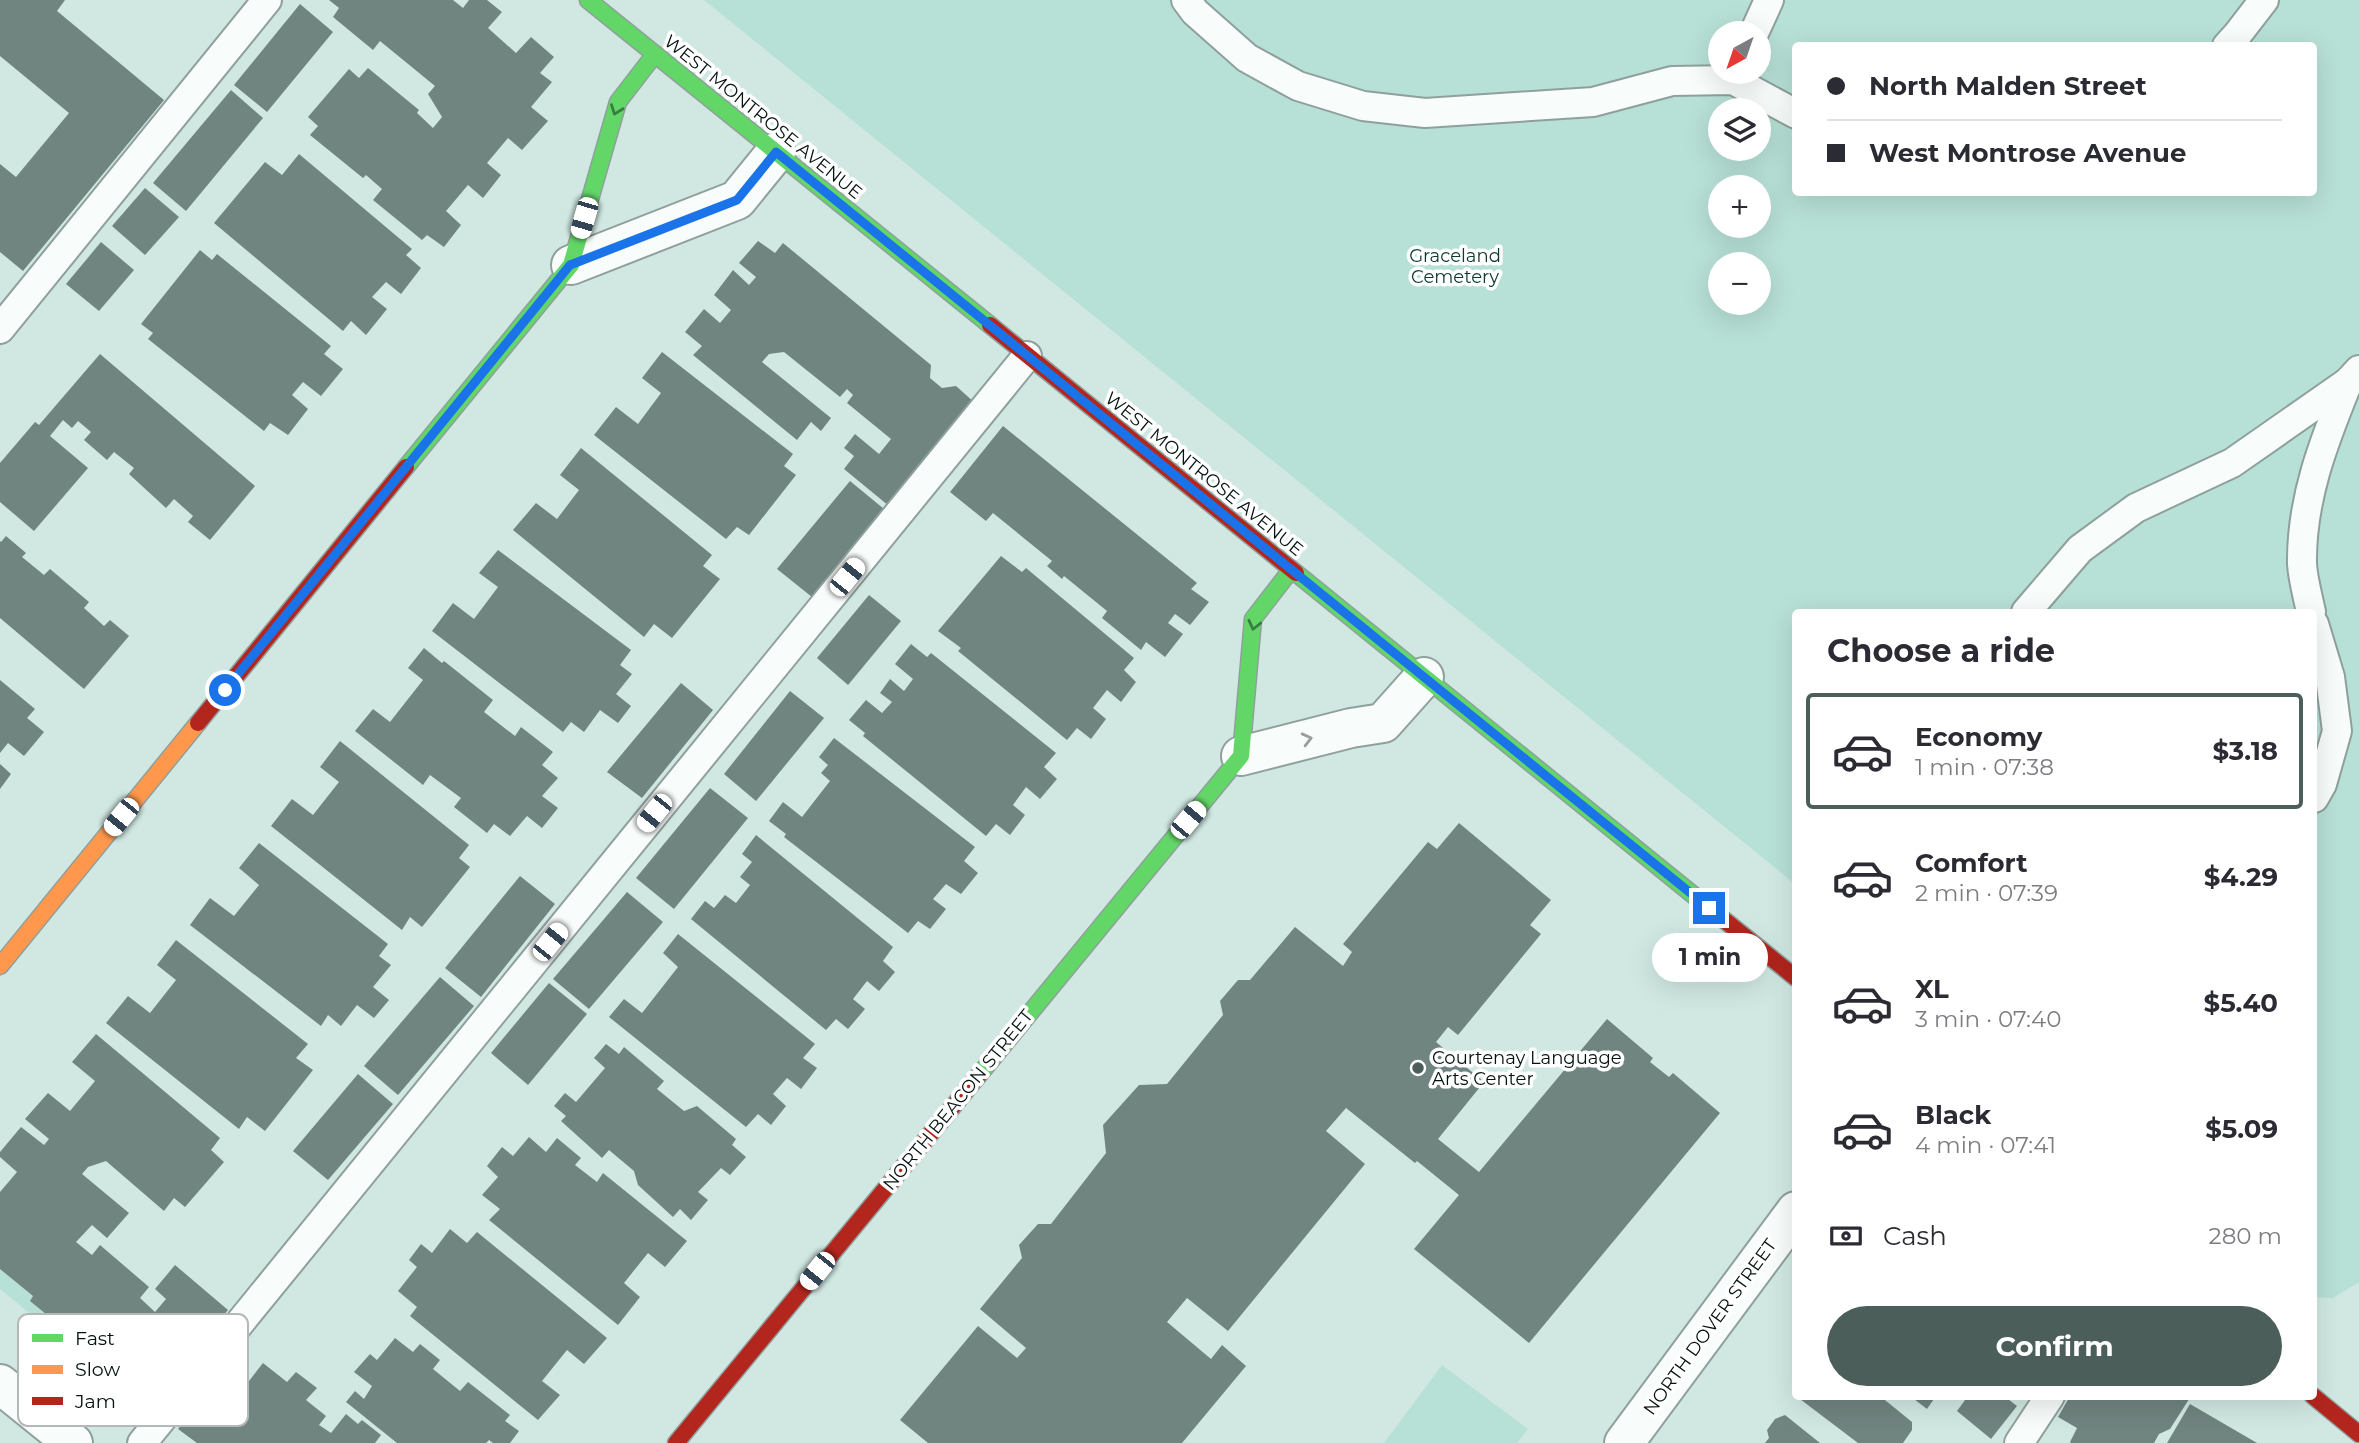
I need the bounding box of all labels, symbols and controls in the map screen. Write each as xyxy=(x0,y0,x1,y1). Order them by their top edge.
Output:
north arrow xyxy=(1708,21,1771,84)
map controls xyxy=(1708,21,1771,315)
street label: WEST MONTROSE AVENUE xyxy=(660,30,866,204)
text: North Malden Street xyxy=(1869,70,2147,102)
button: layers xyxy=(1708,98,1771,161)
one-way arrow xyxy=(611,103,625,115)
text: West Montrose Avenue xyxy=(1869,137,2186,169)
button: + xyxy=(1708,175,1771,238)
car xyxy=(569,195,600,241)
park label: Graceland Cemetery xyxy=(1409,245,1501,288)
button: − xyxy=(1708,252,1771,315)
street label: WEST MONTROSE AVENUE xyxy=(1101,387,1307,561)
car xyxy=(826,554,869,600)
one-way arrow xyxy=(1248,619,1263,631)
text: Choose a ride xyxy=(1827,631,2055,670)
route start xyxy=(209,674,241,706)
icon: car xyxy=(1831,720,1894,783)
text: Economy xyxy=(1915,721,2042,753)
one-way arrow xyxy=(1301,733,1313,747)
text: $3.18 xyxy=(2212,735,2278,767)
text: 1 min · 07:38 xyxy=(1915,753,2054,781)
car xyxy=(633,790,676,836)
car xyxy=(100,794,143,840)
car xyxy=(1167,797,1210,843)
icon: car xyxy=(1831,846,1894,909)
text: Comfort xyxy=(1915,847,2027,879)
text: $4.29 xyxy=(2204,861,2278,893)
text: 2 min · 07:39 xyxy=(1915,879,2058,907)
route end xyxy=(1693,892,1725,924)
car xyxy=(529,919,572,965)
callout: 1 min xyxy=(1651,932,1767,982)
text: 1 min xyxy=(1679,943,1741,971)
icon: car xyxy=(1831,972,1894,1035)
text: XL xyxy=(1915,973,1949,1005)
text: $5.40 xyxy=(2204,987,2278,1019)
street label: NORTH BEACON STREET xyxy=(878,1005,1038,1195)
text: 3 min · 07:40 xyxy=(1915,1005,2061,1033)
place label: Courtenay Language Arts Center xyxy=(1432,1047,1622,1090)
marker: Courtenay Language Arts Center xyxy=(1410,1060,1426,1076)
icon: car xyxy=(1831,1098,1894,1161)
text: Black xyxy=(1915,1099,1991,1131)
text: $5.09 xyxy=(2205,1113,2278,1145)
text: 4 min · 07:41 xyxy=(1915,1131,2056,1159)
icon: cash xyxy=(1827,1217,1865,1255)
text: Cash xyxy=(1883,1220,1947,1252)
text: 280 m xyxy=(2209,1222,2282,1250)
street label: NORTH DOVER STREET xyxy=(1639,1234,1782,1419)
car xyxy=(796,1248,839,1294)
button: Confirm xyxy=(1827,1306,2282,1386)
legend xyxy=(18,1314,248,1426)
text: Fast xyxy=(75,1327,115,1350)
text: Slow xyxy=(75,1358,120,1381)
text: Jam xyxy=(74,1390,116,1413)

